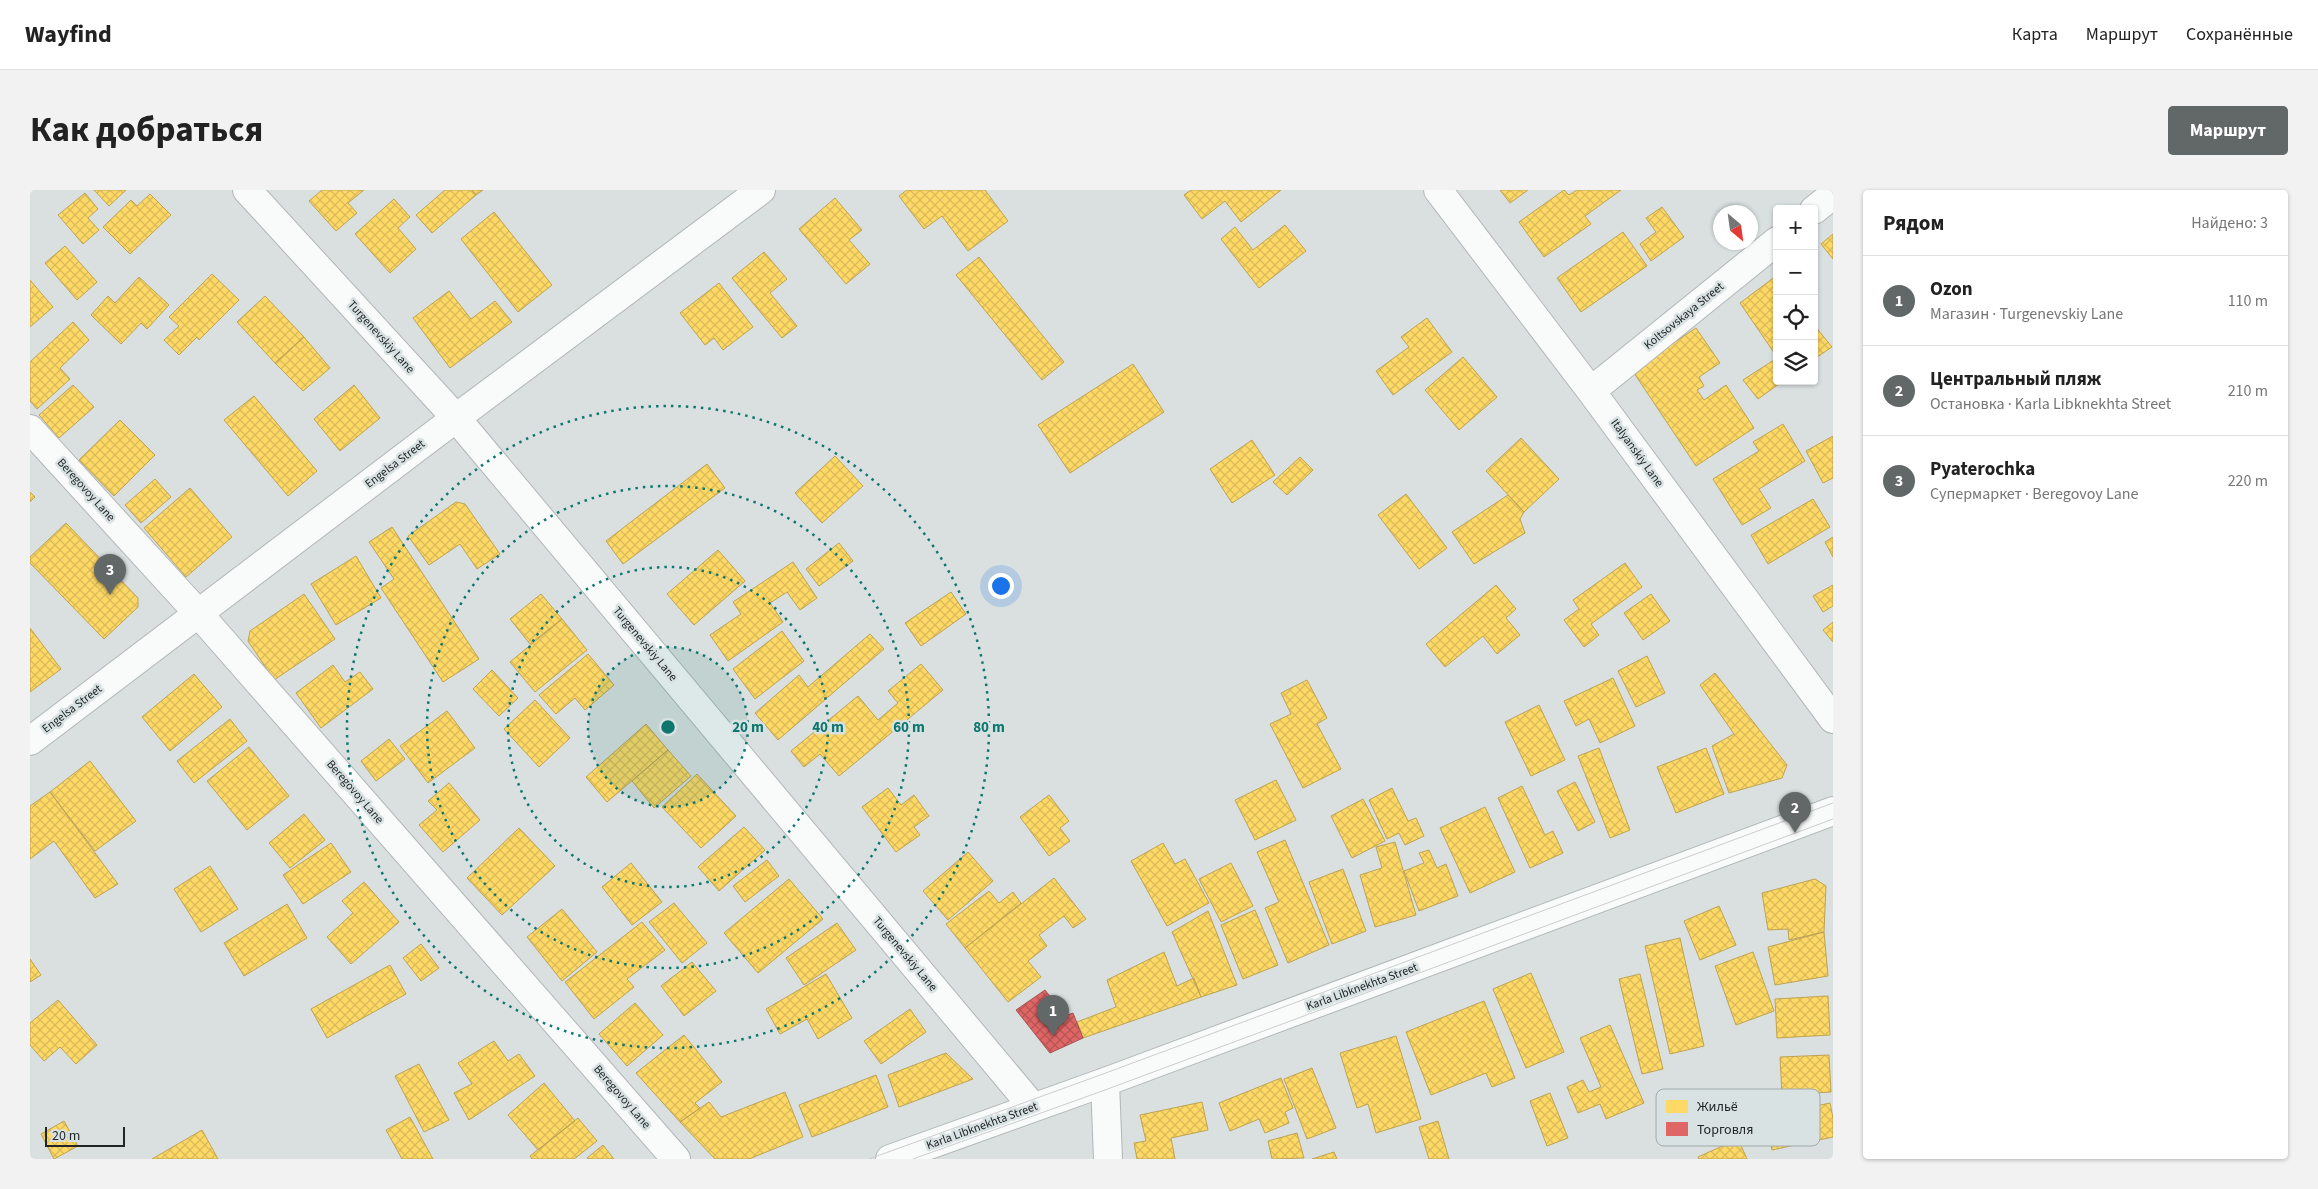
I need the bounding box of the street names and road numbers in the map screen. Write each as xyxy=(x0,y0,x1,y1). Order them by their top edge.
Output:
street label: Koltsovskaya Street xyxy=(1640,278,1728,354)
street label: Turgenevskiy Lane xyxy=(344,297,418,377)
street label: Italyanskiy Lane xyxy=(1607,415,1668,491)
street label: Engelsa Street xyxy=(361,436,429,492)
street label: Beregovoy Lane xyxy=(53,455,119,525)
street label: Turgenevskiy Lane xyxy=(609,603,681,685)
street label: Engelsa Street xyxy=(38,681,106,737)
street label: Beregovoy Lane xyxy=(322,756,388,828)
street label: Turgenevskiy Lane xyxy=(869,913,941,995)
street label: Karla Libknekhta Street xyxy=(1304,959,1420,1015)
street label: Beregovoy Lane xyxy=(589,1061,655,1133)
street label: Karla Libknekhta Street xyxy=(924,1098,1040,1154)

